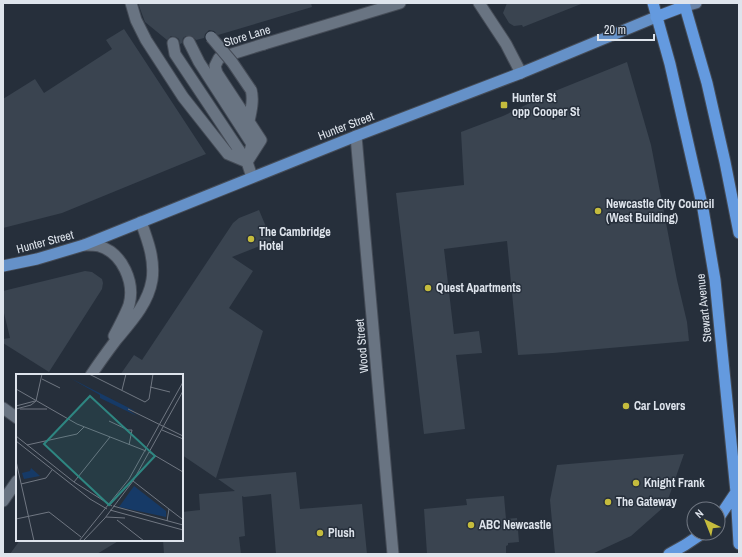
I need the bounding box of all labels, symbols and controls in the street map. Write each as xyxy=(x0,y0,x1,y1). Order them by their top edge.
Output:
scale bar xyxy=(598,16,654,42)
street label: Store Lane xyxy=(222,21,272,51)
text: 20 m xyxy=(604,22,626,38)
place label: Hunter St opp Cooper St xyxy=(512,90,581,120)
marker: Hunter St opp Cooper St xyxy=(499,100,509,110)
street label: Hunter Street xyxy=(316,108,376,144)
place label: Newcastle City Council (West Building) xyxy=(606,196,715,226)
marker: Newcastle City Council (West Building) xyxy=(593,206,603,216)
place label: The Cambridge Hotel xyxy=(259,224,331,254)
street label: Hunter Street xyxy=(15,227,76,257)
marker: The Cambridge Hotel xyxy=(246,234,256,244)
street label: Stewart Avenue xyxy=(692,273,716,343)
place label: Quest Apartments xyxy=(436,280,521,296)
marker: Quest Apartments xyxy=(423,283,433,293)
street label: Wood Street xyxy=(352,318,372,374)
inset map xyxy=(16,374,183,541)
place label: Car Lovers xyxy=(634,398,686,414)
marker: Car Lovers xyxy=(621,401,631,411)
place label: Knight Frank xyxy=(644,475,705,491)
marker: Knight Frank xyxy=(631,478,641,488)
place label: The Gateway xyxy=(616,494,677,510)
marker: The Gateway xyxy=(603,497,613,507)
north arrow xyxy=(686,501,726,541)
text: N xyxy=(692,506,706,521)
place label: ABC Newcastle xyxy=(479,517,552,533)
marker: ABC Newcastle xyxy=(466,520,476,530)
place label: Plush xyxy=(328,525,355,541)
marker: Plush xyxy=(315,528,325,538)

